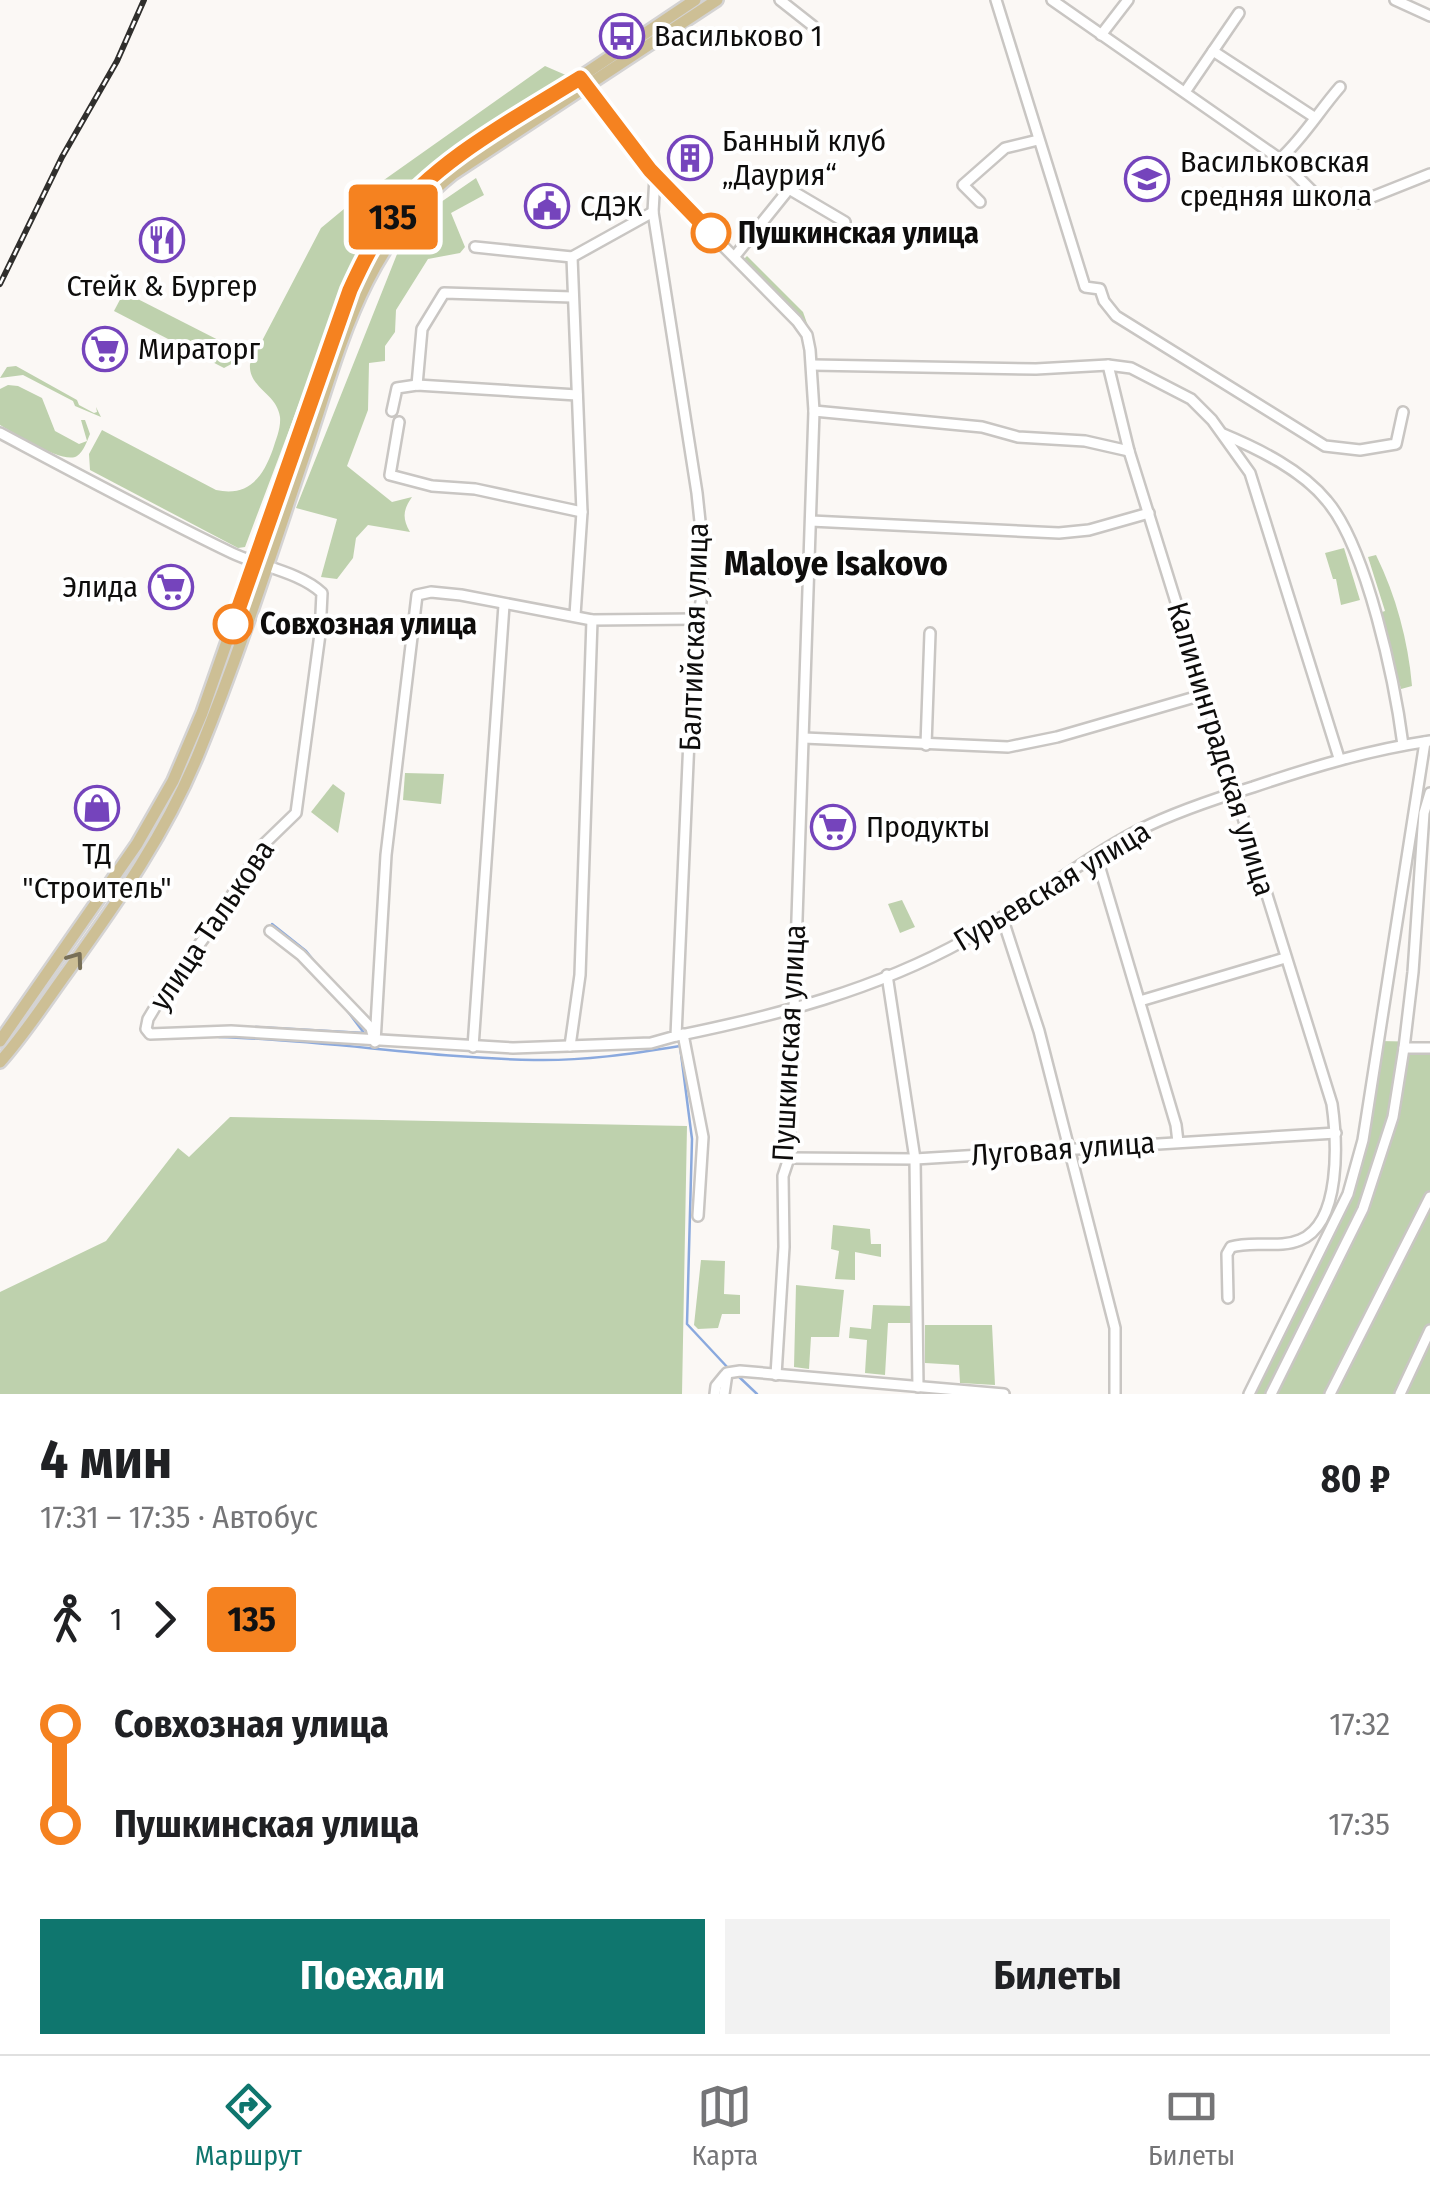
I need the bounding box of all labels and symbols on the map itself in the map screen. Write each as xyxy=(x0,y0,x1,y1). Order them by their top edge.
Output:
bus stop icon: Васильково 1 xyxy=(599,13,645,59)
place label: Васильково 1 xyxy=(654,18,822,54)
place label: Банный клуб „Даурия“ xyxy=(722,123,886,193)
building icon: Банный клуб „Даурия“ xyxy=(667,135,713,181)
place label: Васильковская средняя школа xyxy=(1180,144,1372,214)
school or university icon: Васильковская средняя школа xyxy=(1124,156,1170,202)
public building icon: СДЭК xyxy=(524,183,570,229)
line badge: 135 xyxy=(336,184,450,250)
place label: СДЭК xyxy=(580,188,642,224)
marker: Пушкинская улица xyxy=(692,214,730,252)
place label: Пушкинская улица xyxy=(738,215,979,251)
restaurant icon: Стейк & Бургер xyxy=(139,217,185,263)
place label: Стейк & Бургер xyxy=(67,268,257,304)
supermarket icon: Мираторг xyxy=(82,326,128,372)
place label: Мираторг xyxy=(138,331,260,367)
street label: Балтийская улица xyxy=(672,522,716,752)
district label: Maloye Isakovo xyxy=(724,542,948,584)
supermarket icon: Элида xyxy=(148,564,194,610)
place label: Элида xyxy=(62,569,138,605)
street label: Калининградская улица xyxy=(1159,598,1283,900)
marker: Совхозная улица xyxy=(214,605,252,643)
place label: Совхозная улица xyxy=(260,606,477,642)
shop icon: ТД "Строитель" xyxy=(74,785,120,831)
supermarket icon: Продукты xyxy=(810,804,856,850)
place label: Продукты xyxy=(866,809,990,845)
street label: Гурьевская улица xyxy=(947,813,1157,959)
street label: улица Талькова xyxy=(142,833,282,1017)
place label: ТД "Строитель" xyxy=(22,836,172,906)
street label: Пушкинская улица xyxy=(765,924,813,1162)
one-way arrow xyxy=(64,951,82,970)
street label: Луговая улица xyxy=(970,1125,1156,1173)

